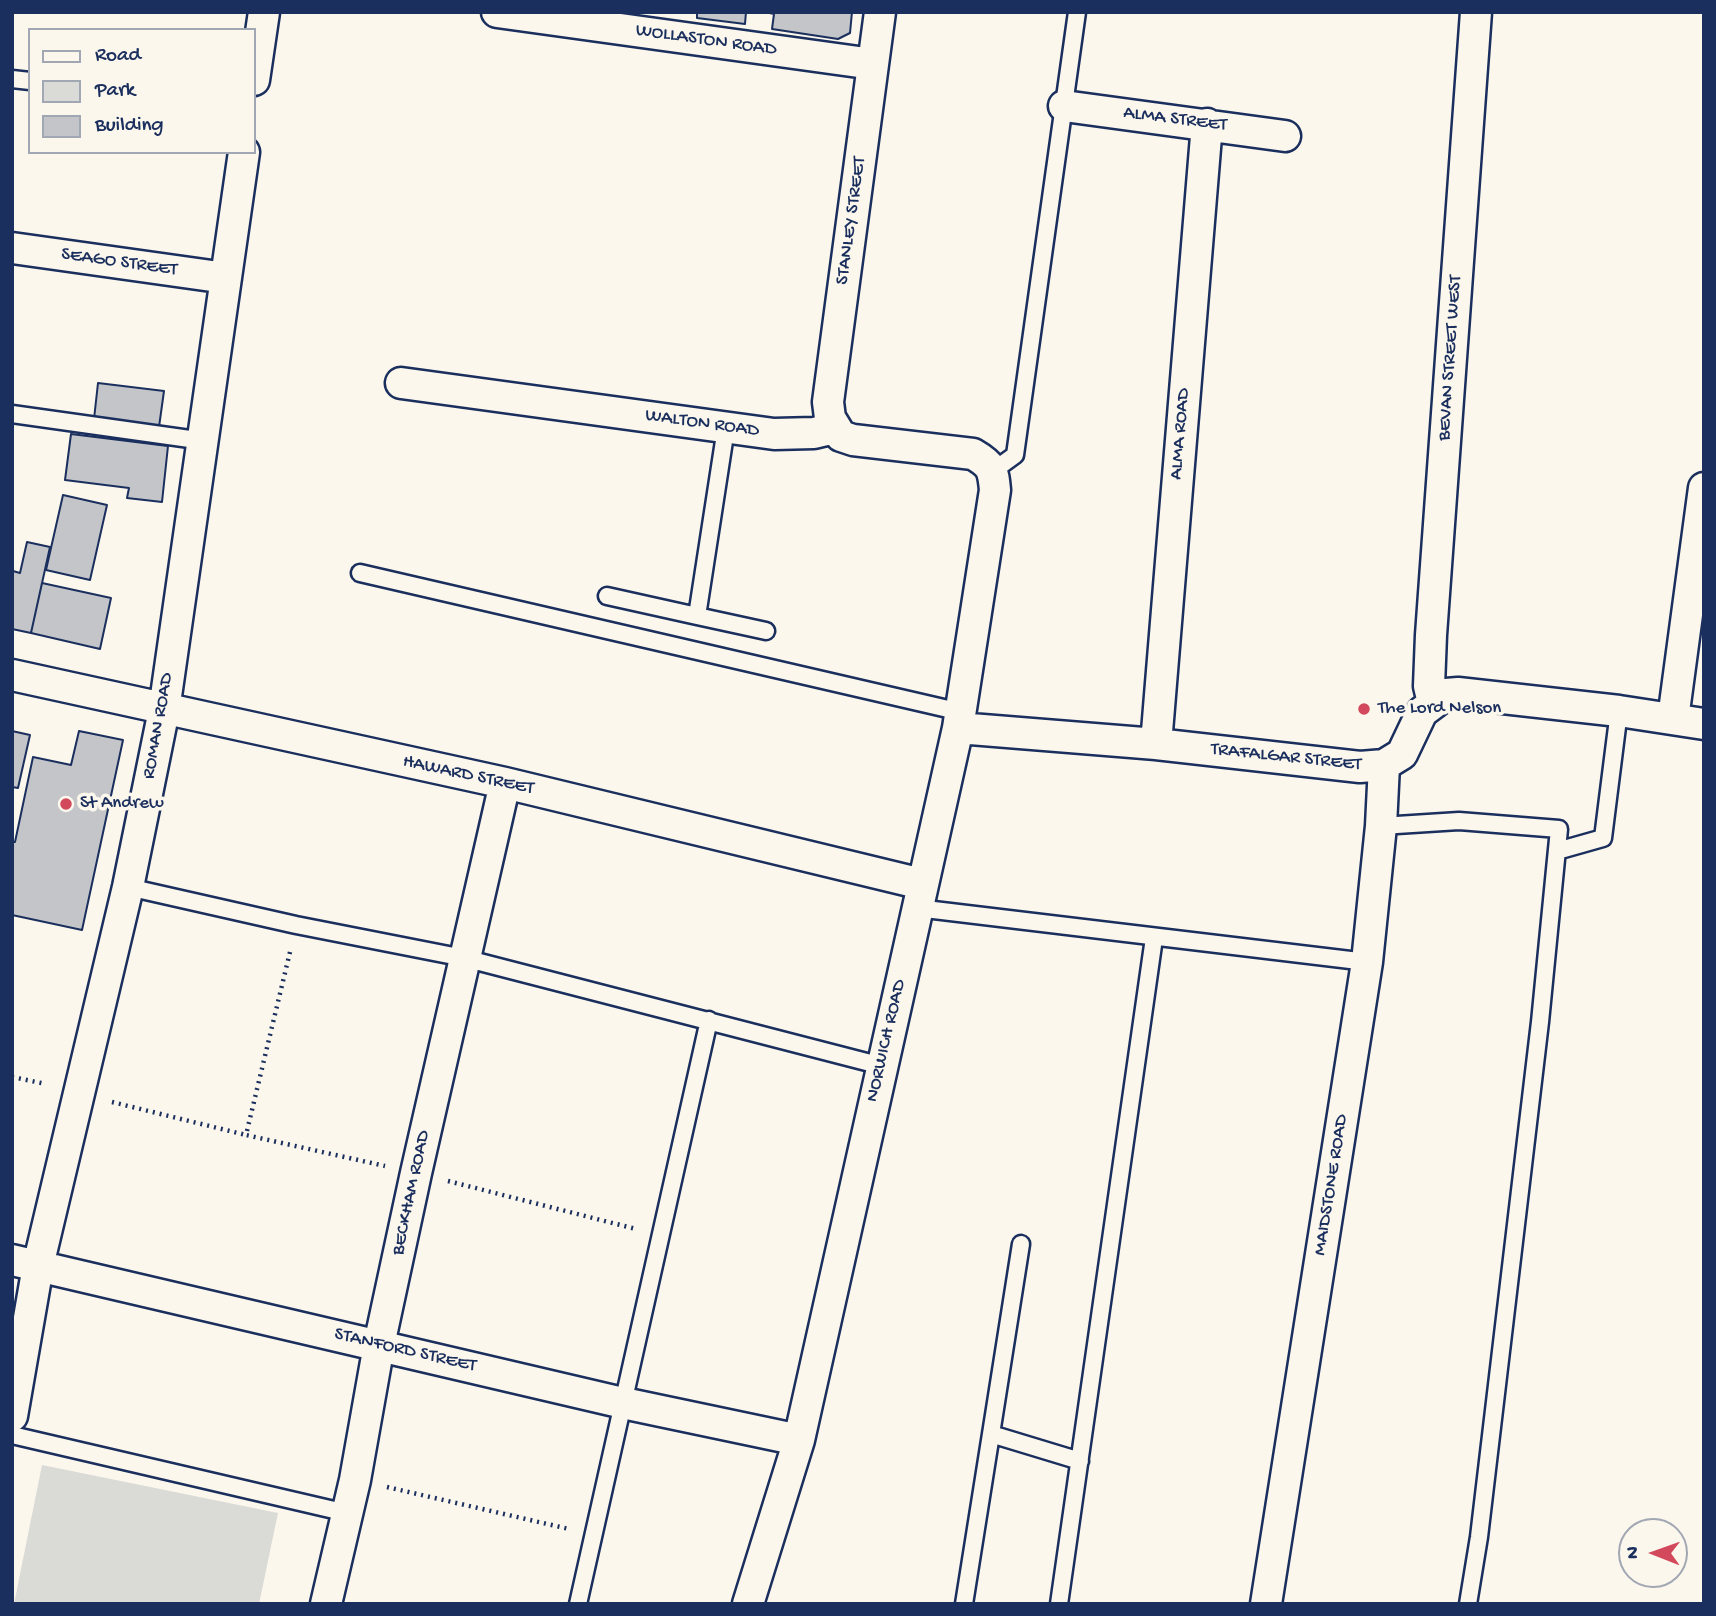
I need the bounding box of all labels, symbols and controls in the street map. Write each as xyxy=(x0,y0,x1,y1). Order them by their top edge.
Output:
street label: WOLLASTON ROAD xyxy=(634,20,778,62)
legend xyxy=(28,28,256,154)
text: Road xyxy=(95,44,141,69)
text: Park xyxy=(95,79,135,104)
street label: ALMA STREET xyxy=(1122,102,1228,138)
text: Building xyxy=(95,114,164,139)
street label: STANLEY STREET xyxy=(832,156,872,286)
street label: SEAGO STREET xyxy=(60,244,178,282)
street label: BEVAN STREET WEST xyxy=(1434,274,1468,442)
street label: ALMA ROAD xyxy=(1166,387,1196,481)
street label: WALTON ROAD xyxy=(643,405,761,443)
street label: ROMAN ROAD xyxy=(138,671,180,781)
place label: The Lord Nelson xyxy=(1378,698,1501,720)
marker: The Lord Nelson xyxy=(1356,701,1372,717)
street label: TRAFALGAR STREET xyxy=(1210,739,1362,777)
street label: HAWARD STREET xyxy=(400,751,536,801)
place label: St Andrew xyxy=(80,793,164,815)
marker: St Andrew xyxy=(58,796,74,812)
street label: NORWICH ROAD xyxy=(862,977,912,1105)
street label: MAIDSTONE ROAD xyxy=(1310,1113,1354,1257)
street label: BECKHAM ROAD xyxy=(388,1129,436,1257)
street label: STANFORD STREET xyxy=(332,1324,478,1378)
north arrow xyxy=(1618,1518,1688,1588)
text: N xyxy=(1622,1546,1645,1559)

